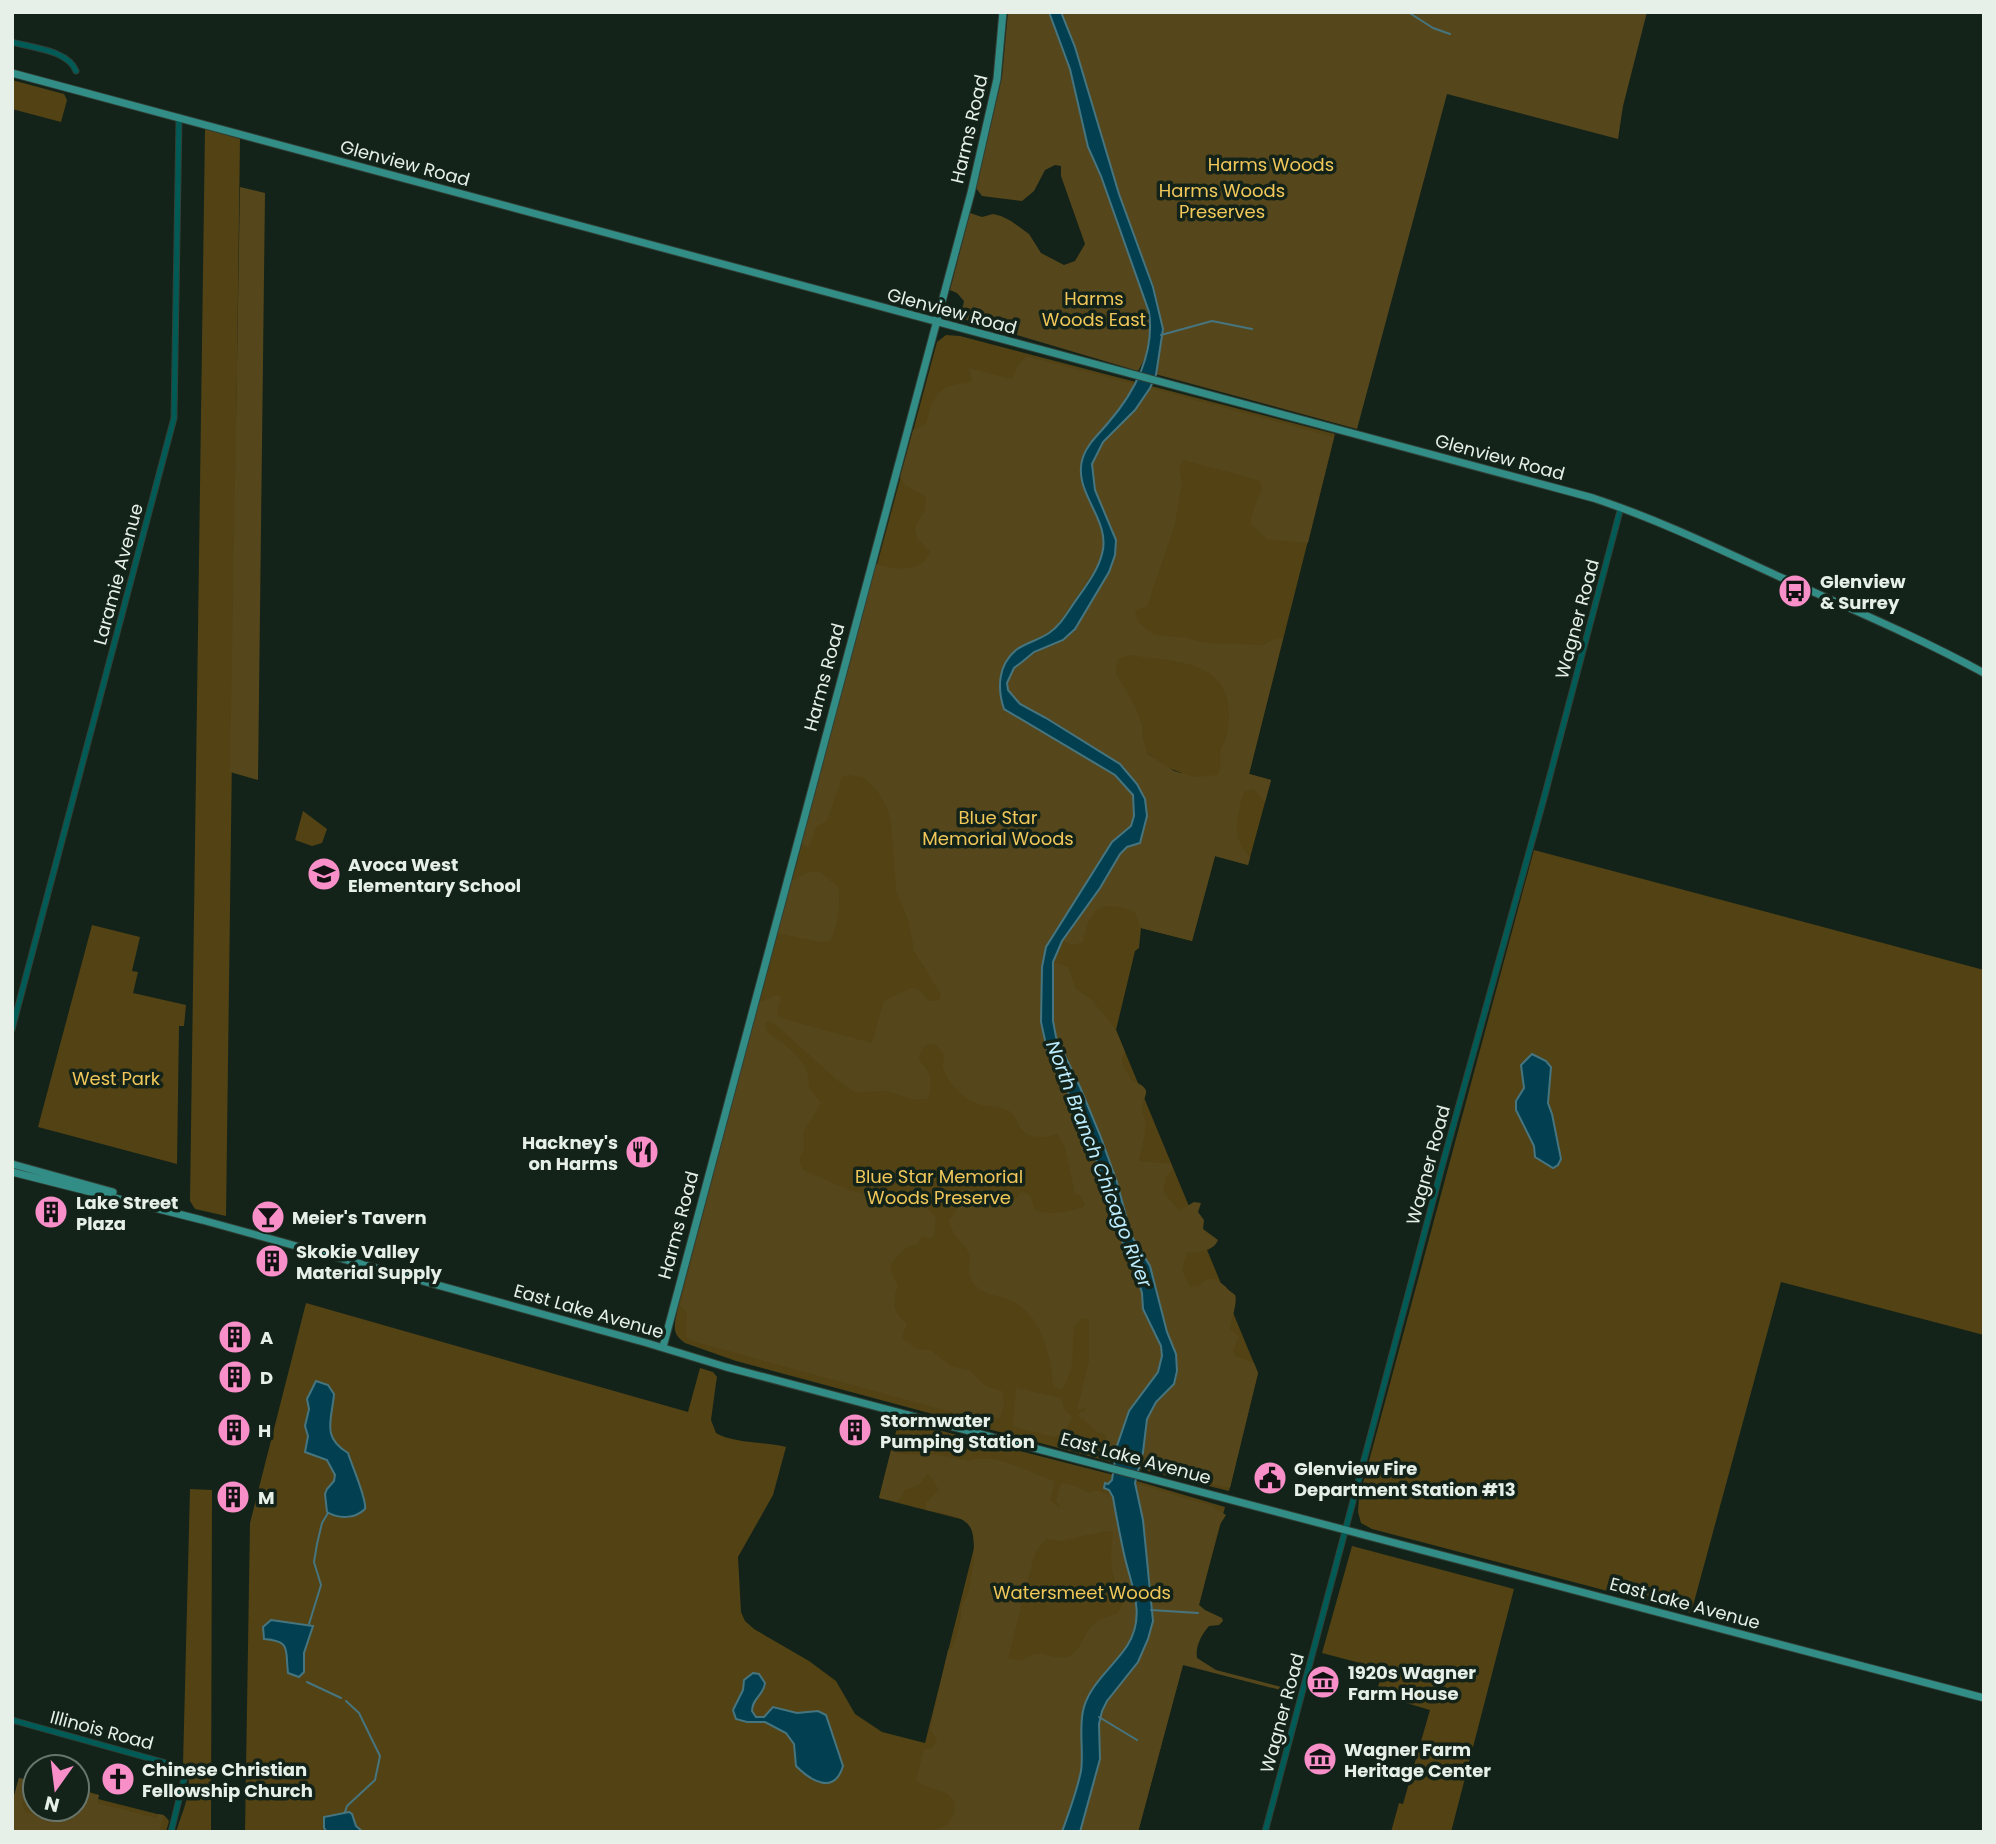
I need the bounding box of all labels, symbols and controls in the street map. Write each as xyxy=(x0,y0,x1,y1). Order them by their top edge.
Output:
street label: Harms Road xyxy=(944,72,994,186)
street label: Glenview Road xyxy=(337,134,473,192)
park label: Harms Woods xyxy=(1208,152,1334,177)
park label: Harms Woods Preserves xyxy=(1159,178,1285,224)
street label: Glenview Road xyxy=(884,282,1020,340)
park label: Harms Woods East xyxy=(1042,286,1146,332)
street label: Glenview Road xyxy=(1432,428,1568,486)
street label: Laramie Avenue xyxy=(87,501,149,647)
street label: Wagner Road xyxy=(1549,556,1605,682)
place label: Glenview & Surrey xyxy=(1820,569,1906,615)
bus stop icon: Glenview & Surrey xyxy=(1776,572,1814,610)
street label: Harms Road xyxy=(798,620,850,734)
park label: Blue Star Memorial Woods xyxy=(922,805,1074,851)
place label: Avoca West Elementary School xyxy=(348,852,521,898)
school or university icon: Avoca West Elementary School xyxy=(305,855,343,893)
water label: North Branch Chicago River xyxy=(1039,1037,1159,1292)
park label: West Park xyxy=(72,1066,161,1091)
street label: Wagner Road xyxy=(1400,1102,1456,1228)
place label: Hackney's on Harms xyxy=(522,1130,618,1176)
restaurant icon: Hackney's on Harms xyxy=(623,1133,661,1171)
park label: Blue Star Memorial Woods Preserve xyxy=(855,1164,1023,1210)
street label: Harms Road xyxy=(652,1168,704,1282)
place label: Lake Street Plaza xyxy=(76,1190,178,1236)
building icon: Lake Street Plaza xyxy=(32,1193,70,1231)
bar icon: Meier's Tavern xyxy=(249,1198,287,1236)
place label: Meier's Tavern xyxy=(292,1205,427,1230)
place label: Skokie Valley Material Supply xyxy=(296,1239,442,1285)
building icon: Skokie Valley Material Supply xyxy=(253,1242,291,1280)
street label: East Lake Avenue xyxy=(511,1278,667,1344)
building icon: A xyxy=(216,1318,254,1356)
place label: A xyxy=(260,1325,273,1350)
building icon: D xyxy=(216,1358,254,1396)
place label: D xyxy=(260,1365,273,1390)
place label: Stormwater Pumping Station xyxy=(880,1408,1035,1454)
building icon: H xyxy=(215,1411,253,1449)
building icon: Stormwater Pumping Station xyxy=(836,1411,874,1449)
place label: H xyxy=(258,1418,271,1443)
street label: East Lake Avenue xyxy=(1058,1426,1214,1490)
place label: Glenview Fire Department Station #13 xyxy=(1294,1456,1516,1502)
public building icon: Glenview Fire Department Station #13 xyxy=(1251,1459,1289,1497)
building icon: M xyxy=(214,1478,252,1516)
place label: M xyxy=(258,1485,275,1510)
street label: East Lake Avenue xyxy=(1607,1571,1763,1635)
park label: Watersmeet Woods xyxy=(993,1580,1171,1605)
street label: Wagner Road xyxy=(1254,1650,1310,1776)
place label: 1920s Wagner Farm House xyxy=(1348,1660,1476,1706)
museum icon: 1920s Wagner Farm House xyxy=(1304,1663,1342,1701)
street label: Illinois Road xyxy=(47,1704,157,1756)
place label: Wagner Farm Heritage Center xyxy=(1344,1737,1491,1783)
museum icon: Wagner Farm Heritage Center xyxy=(1301,1740,1339,1778)
north arrow xyxy=(21,1753,91,1823)
place label: Chinese Christian Fellowship Church xyxy=(142,1757,313,1803)
church icon: Chinese Christian Fellowship Church xyxy=(99,1760,137,1798)
text: N xyxy=(42,1789,62,1819)

